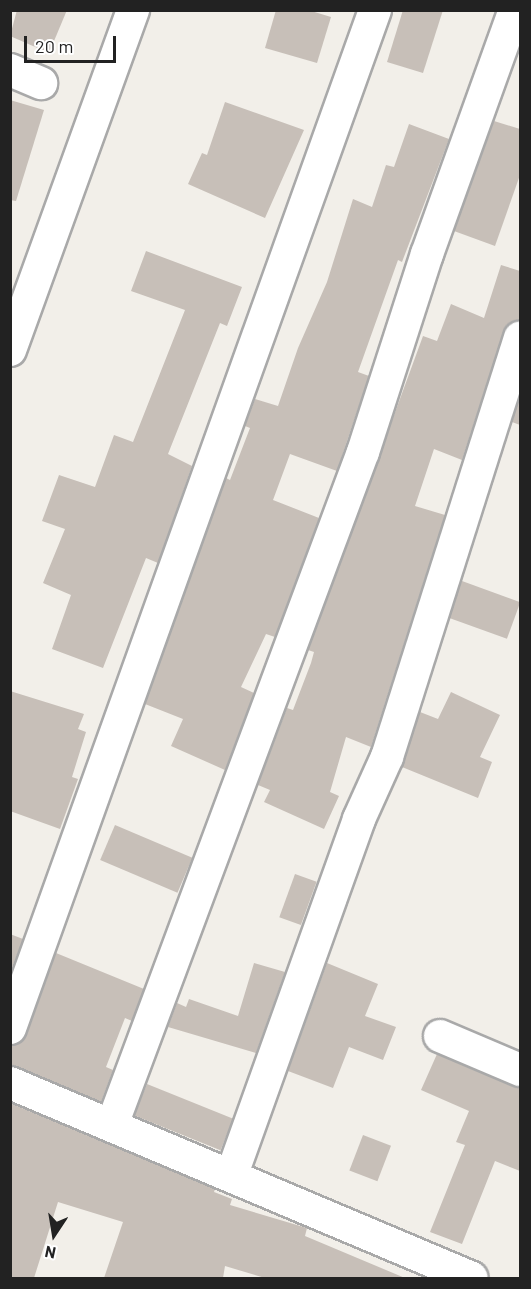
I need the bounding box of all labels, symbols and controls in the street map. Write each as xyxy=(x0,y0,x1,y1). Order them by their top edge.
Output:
scale bar xyxy=(27,24,118,62)
text: 20 m xyxy=(35,35,73,57)
north arrow xyxy=(24,1205,84,1265)
text: N xyxy=(43,1243,57,1263)

